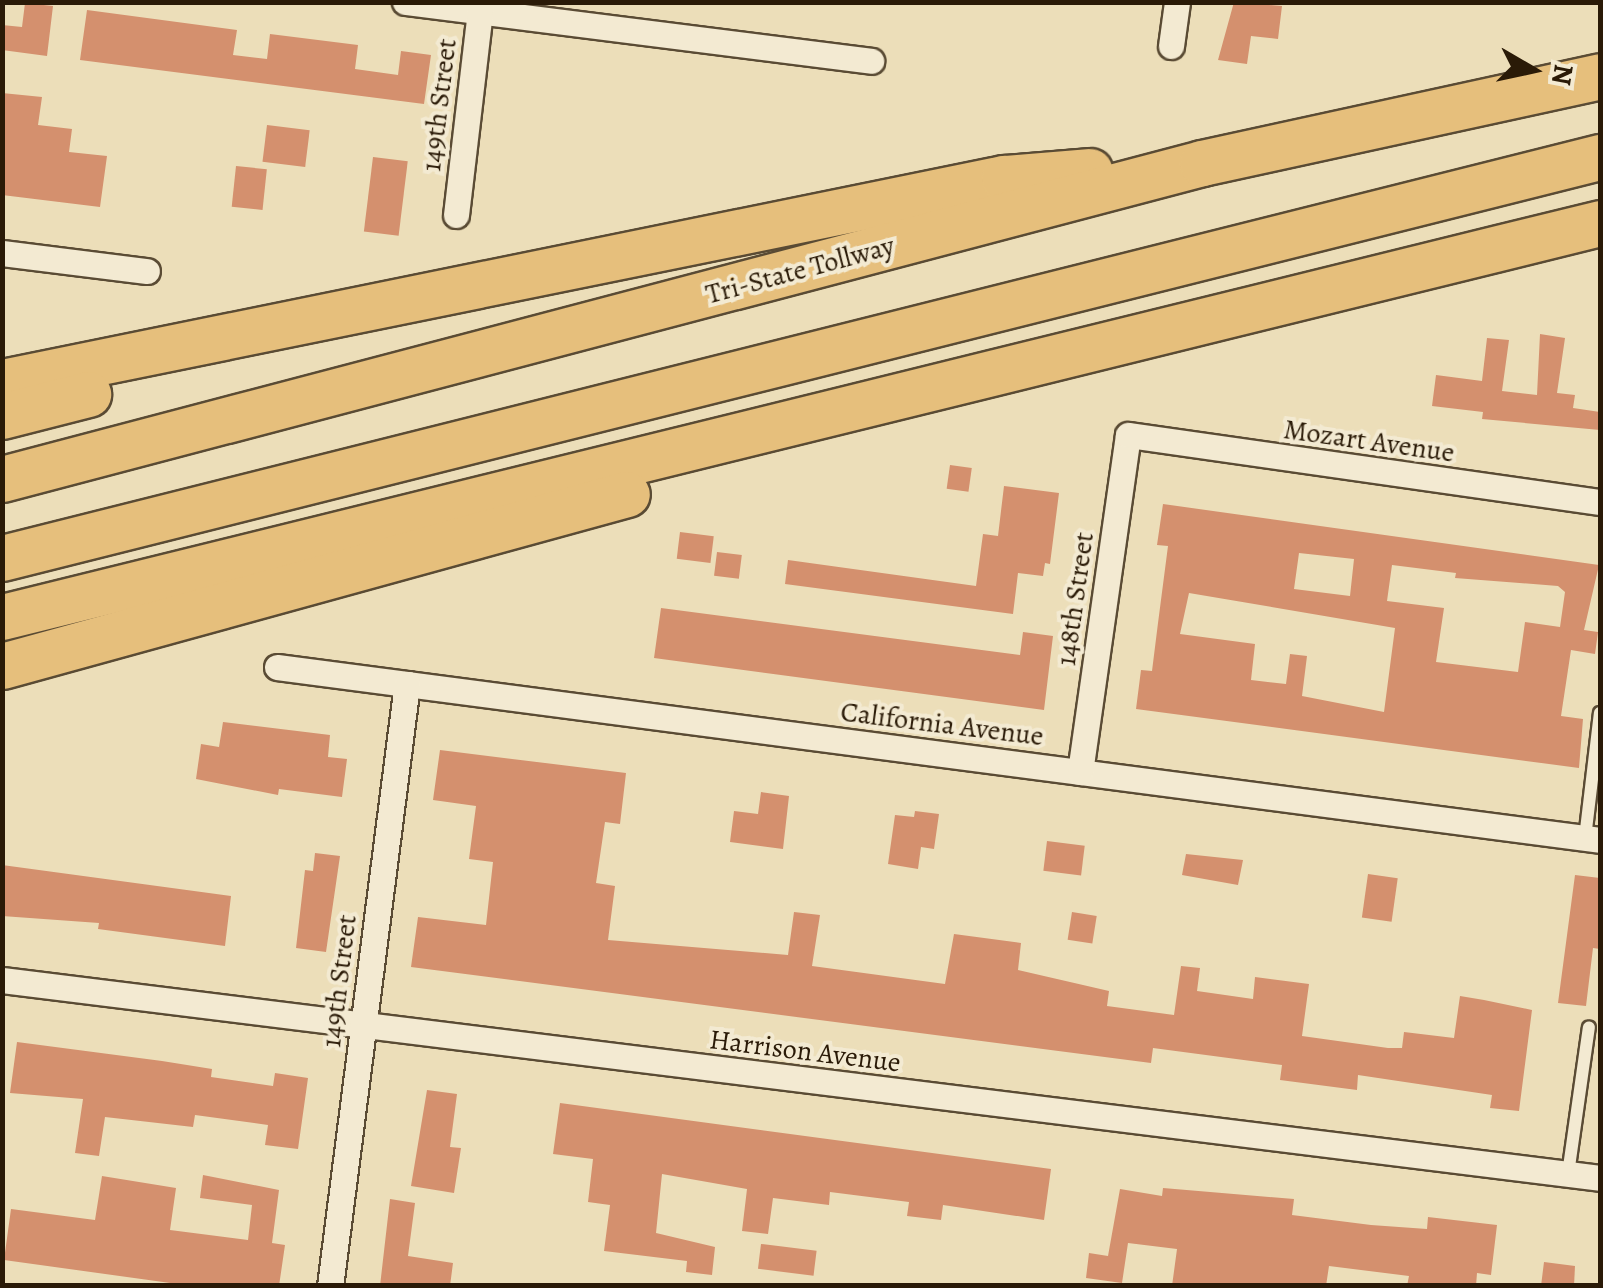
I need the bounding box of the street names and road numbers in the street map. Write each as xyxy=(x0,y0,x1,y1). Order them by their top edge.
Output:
street label: 149th Street xyxy=(414,37,464,173)
street label: Tri-State Tollway xyxy=(702,229,898,311)
street label: Mozart Avenue xyxy=(1282,412,1456,470)
street label: 148th Street xyxy=(1049,530,1101,668)
street label: California Avenue xyxy=(839,695,1045,753)
street label: 149th Street xyxy=(314,913,364,1049)
street label: Harrison Avenue xyxy=(707,1023,903,1079)

